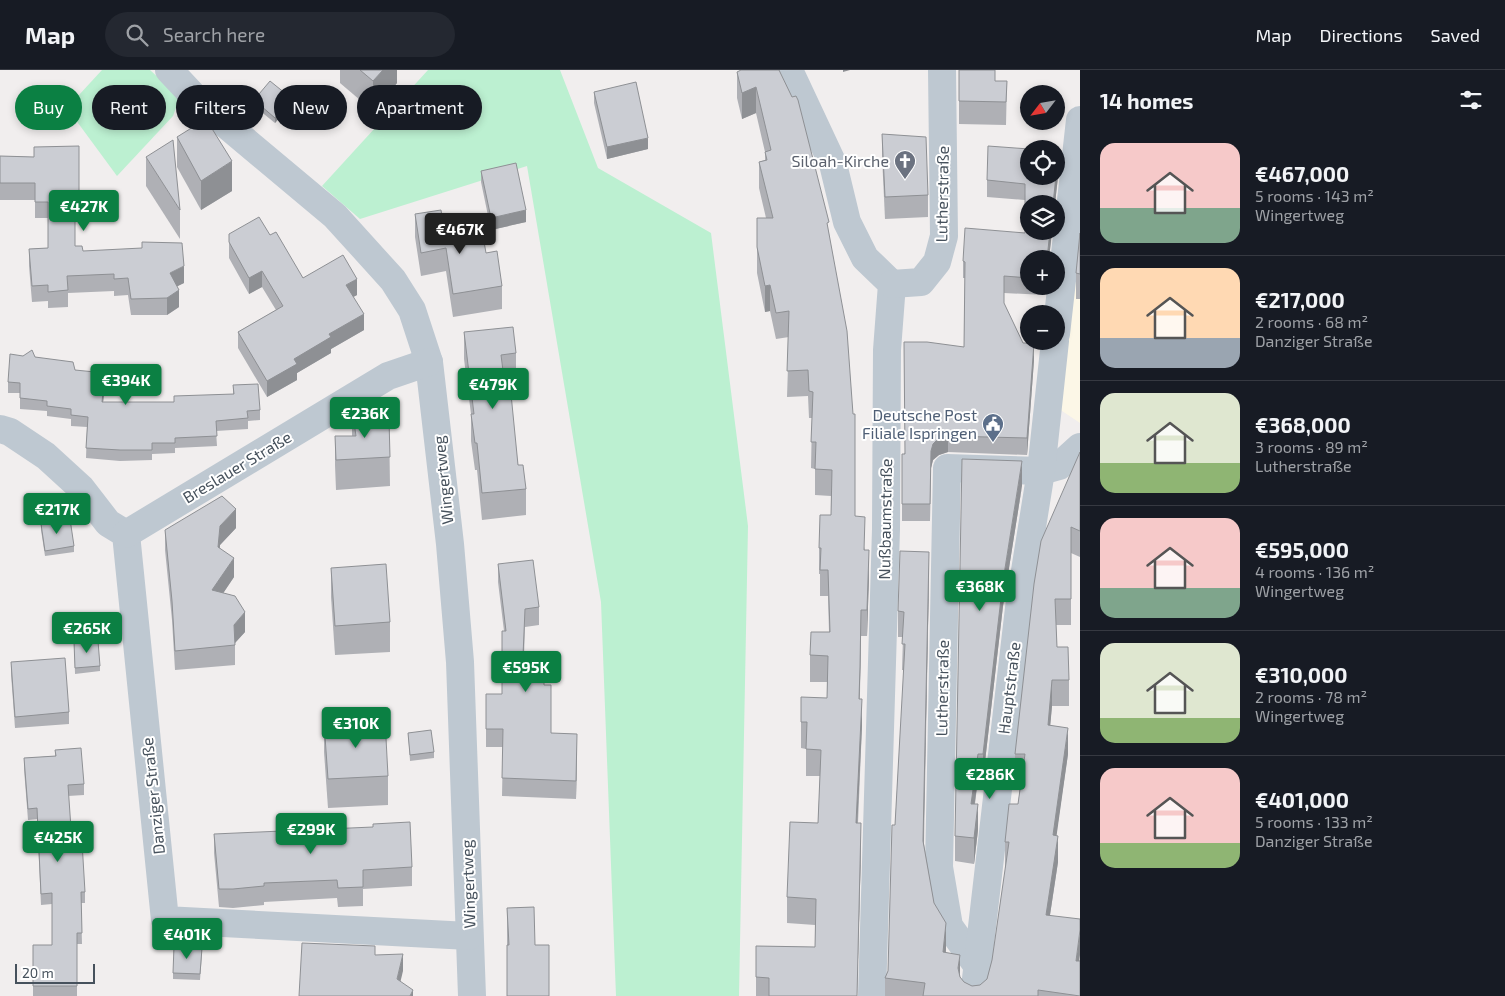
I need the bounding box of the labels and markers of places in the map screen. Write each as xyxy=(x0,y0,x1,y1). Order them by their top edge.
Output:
church icon: Siloah-Kirche xyxy=(893,149,917,180)
place label: Siloah-Kirche xyxy=(792,151,889,170)
pin: €427K xyxy=(49,190,119,232)
pin: €467K xyxy=(425,212,495,255)
pin: €394K xyxy=(91,364,161,406)
pin: €479K xyxy=(458,368,528,410)
pin: €236K xyxy=(330,396,400,439)
place label: Deutsche Post Filiale Ispringen xyxy=(862,405,977,442)
public building icon: Deutsche Post Filiale Ispringen xyxy=(981,412,1005,443)
pin: €217K xyxy=(22,492,92,535)
pin: €368K xyxy=(945,570,1015,612)
pin: €265K xyxy=(52,612,122,654)
pin: €595K xyxy=(491,650,561,693)
pin: €310K xyxy=(321,706,391,749)
pin: €286K xyxy=(955,758,1025,800)
pin: €299K xyxy=(276,812,346,855)
pin: €425K xyxy=(23,820,93,863)
pin: €401K xyxy=(152,918,222,960)

